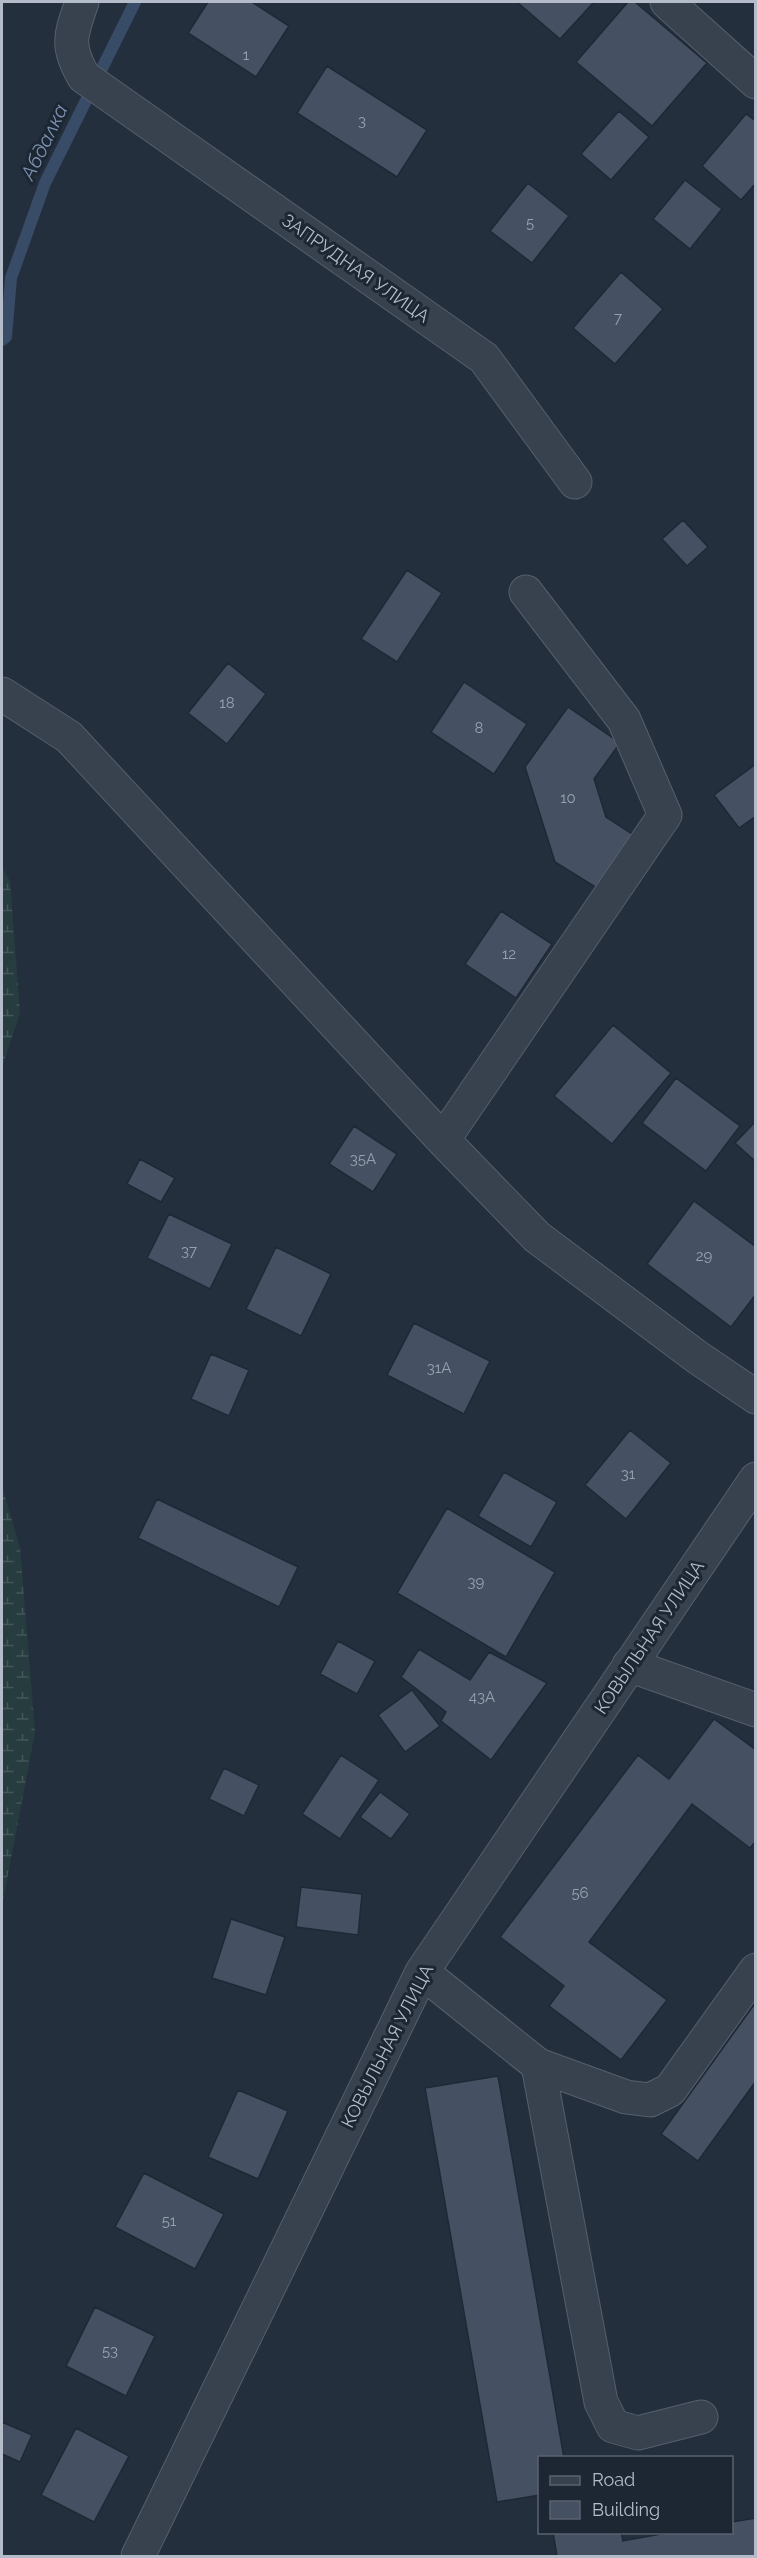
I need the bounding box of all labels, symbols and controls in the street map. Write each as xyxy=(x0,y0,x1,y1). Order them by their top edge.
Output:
house number: 1 xyxy=(243,46,250,64)
water label: Абдалка xyxy=(15,100,73,185)
house number: 3 xyxy=(358,112,366,130)
street label: ЗАПРУДНАЯ УЛИЦА xyxy=(278,209,434,327)
house number: 5 xyxy=(526,214,534,232)
house number: 7 xyxy=(614,309,622,327)
house number: 18 xyxy=(219,694,235,712)
house number: 8 xyxy=(475,719,484,737)
house number: 10 xyxy=(560,789,576,807)
house number: 12 xyxy=(502,945,516,963)
house number: 35А xyxy=(350,1150,376,1168)
house number: 37 xyxy=(181,1242,197,1260)
house number: 29 xyxy=(696,1247,713,1265)
house number: 31А xyxy=(427,1359,451,1377)
house number: 31 xyxy=(621,1465,636,1483)
street label: КОВЫЛЬНАЯ УЛИЦА xyxy=(590,1556,708,1718)
house number: 39 xyxy=(468,1573,485,1591)
house number: 43А xyxy=(469,1688,495,1706)
house number: 56 xyxy=(571,1884,589,1902)
street label: КОВЫЛЬНАЯ УЛИЦА xyxy=(337,1961,437,2131)
house number: 51 xyxy=(162,2212,177,2230)
house number: 53 xyxy=(102,2342,118,2360)
legend xyxy=(538,2456,733,2534)
text: Road xyxy=(592,2469,635,2490)
text: Building xyxy=(592,2499,660,2520)

